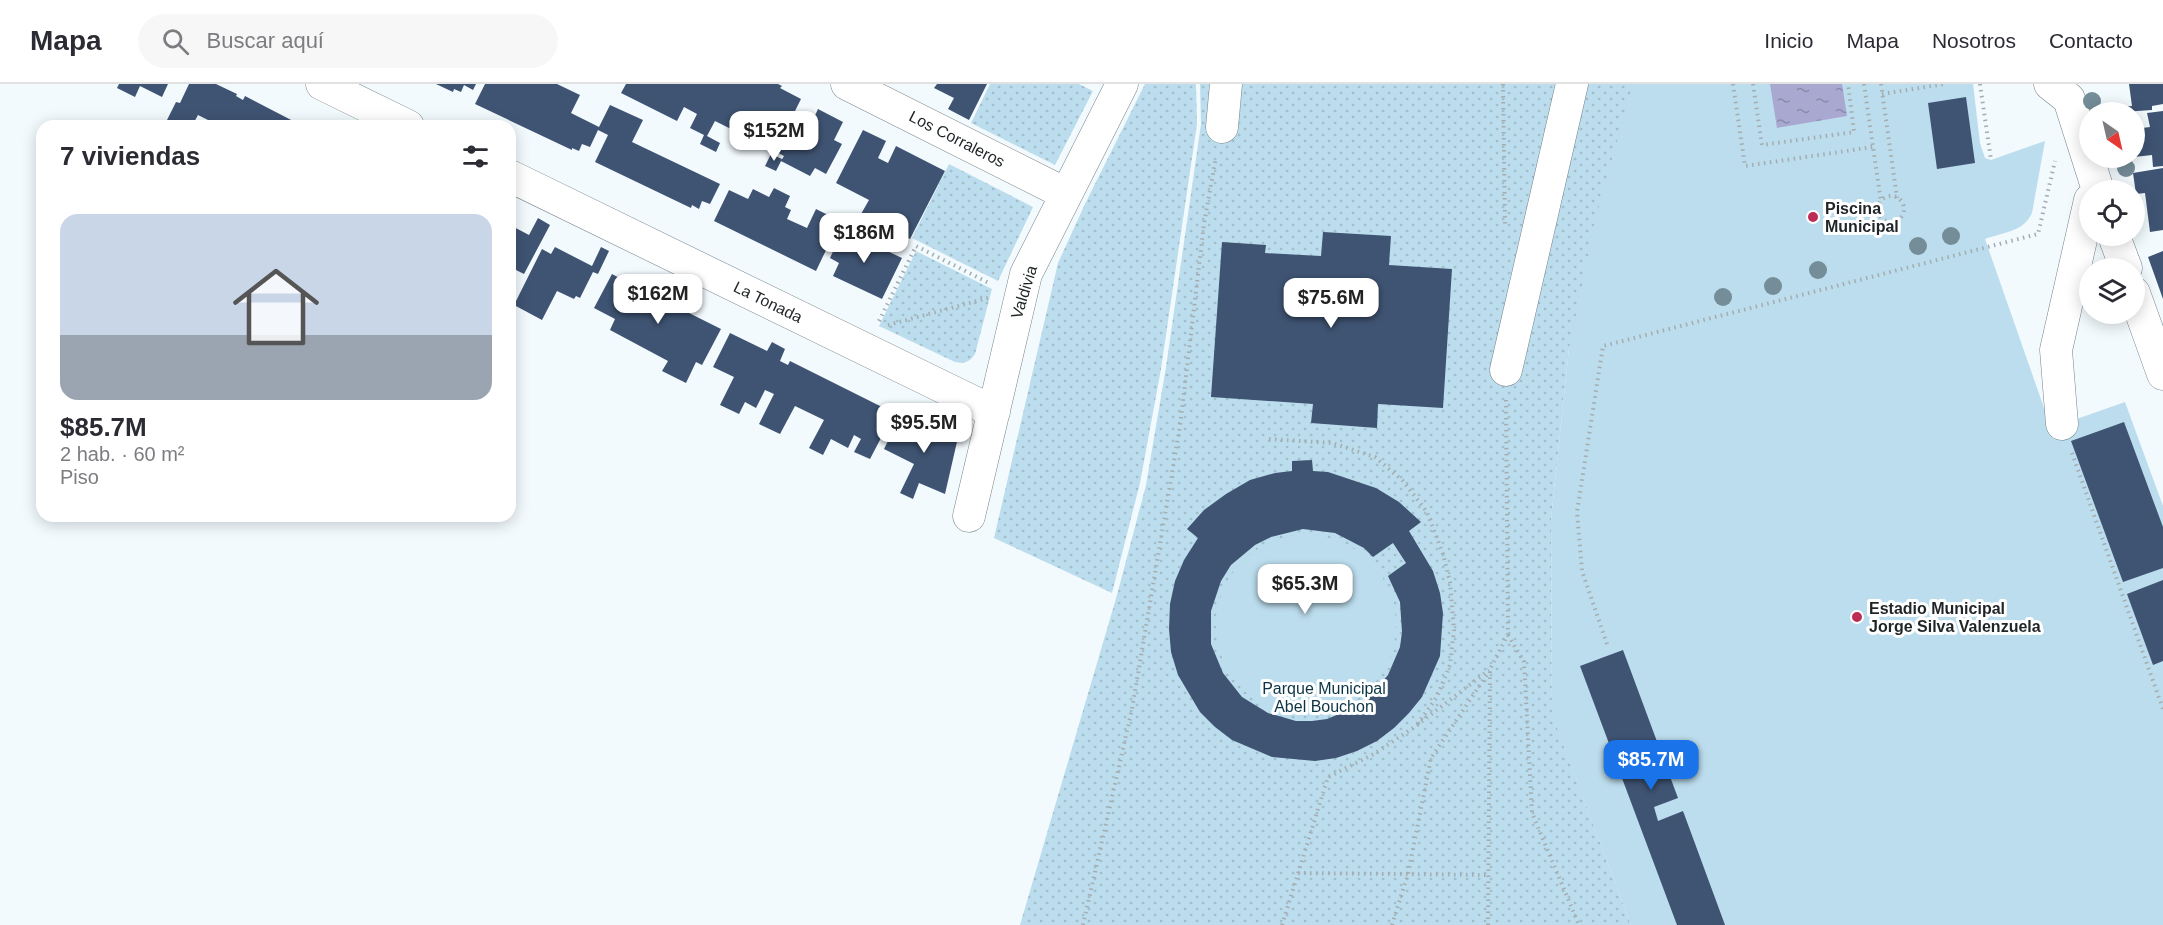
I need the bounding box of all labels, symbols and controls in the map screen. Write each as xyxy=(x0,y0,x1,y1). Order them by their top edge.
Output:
search box xyxy=(138,14,558,68)
text: Mapa xyxy=(30,25,102,56)
icon: search xyxy=(159,25,192,58)
text: Buscar aquí xyxy=(207,28,324,53)
text: Inicio xyxy=(1764,29,1813,52)
text: Mapa xyxy=(1846,29,1899,52)
text: Nosotros xyxy=(1932,29,2016,52)
text: Contacto xyxy=(2049,29,2133,52)
north arrow xyxy=(2079,102,2145,168)
map controls xyxy=(2079,102,2145,324)
street label: Los Corraleros xyxy=(906,108,1008,170)
pin: $152M xyxy=(732,111,816,162)
text: $152M xyxy=(743,119,805,141)
icon: filters xyxy=(459,140,492,173)
text: 7 viviendas xyxy=(60,141,200,171)
button: locate xyxy=(2079,180,2145,246)
place label: Piscina Municipal xyxy=(1825,200,1899,235)
marker: Piscina Municipal xyxy=(1806,210,1820,224)
pin: $186M xyxy=(822,213,906,264)
text: $186M xyxy=(833,221,895,243)
icon: home xyxy=(222,253,330,361)
button: layers xyxy=(2079,258,2145,324)
street label: Valdivia xyxy=(1008,263,1040,321)
pin: $162M xyxy=(616,274,700,325)
street label: La Tonada xyxy=(731,278,805,326)
pin: $75.6M xyxy=(1282,278,1380,329)
text: $162M xyxy=(627,282,689,304)
text: $75.6M xyxy=(1298,286,1364,308)
pin: $95.5M xyxy=(875,403,973,454)
text: $95.5M xyxy=(891,411,957,433)
text: $85.7M xyxy=(60,412,147,442)
text: 2 hab. · 60 m² xyxy=(60,443,185,465)
text: Piso xyxy=(60,466,99,488)
pin: $65.3M xyxy=(1256,564,1354,615)
text: $65.3M xyxy=(1272,572,1338,594)
place label: Estadio Municipal Jorge Silva Valenzuela xyxy=(1869,600,2041,635)
marker: Estadio Municipal Jorge Silva Valenzuela xyxy=(1850,610,1864,624)
park label: Parque Municipal Abel Bouchon xyxy=(1262,680,1386,715)
pin: $85.7M xyxy=(1602,740,1700,791)
text: $85.7M xyxy=(1618,748,1684,770)

